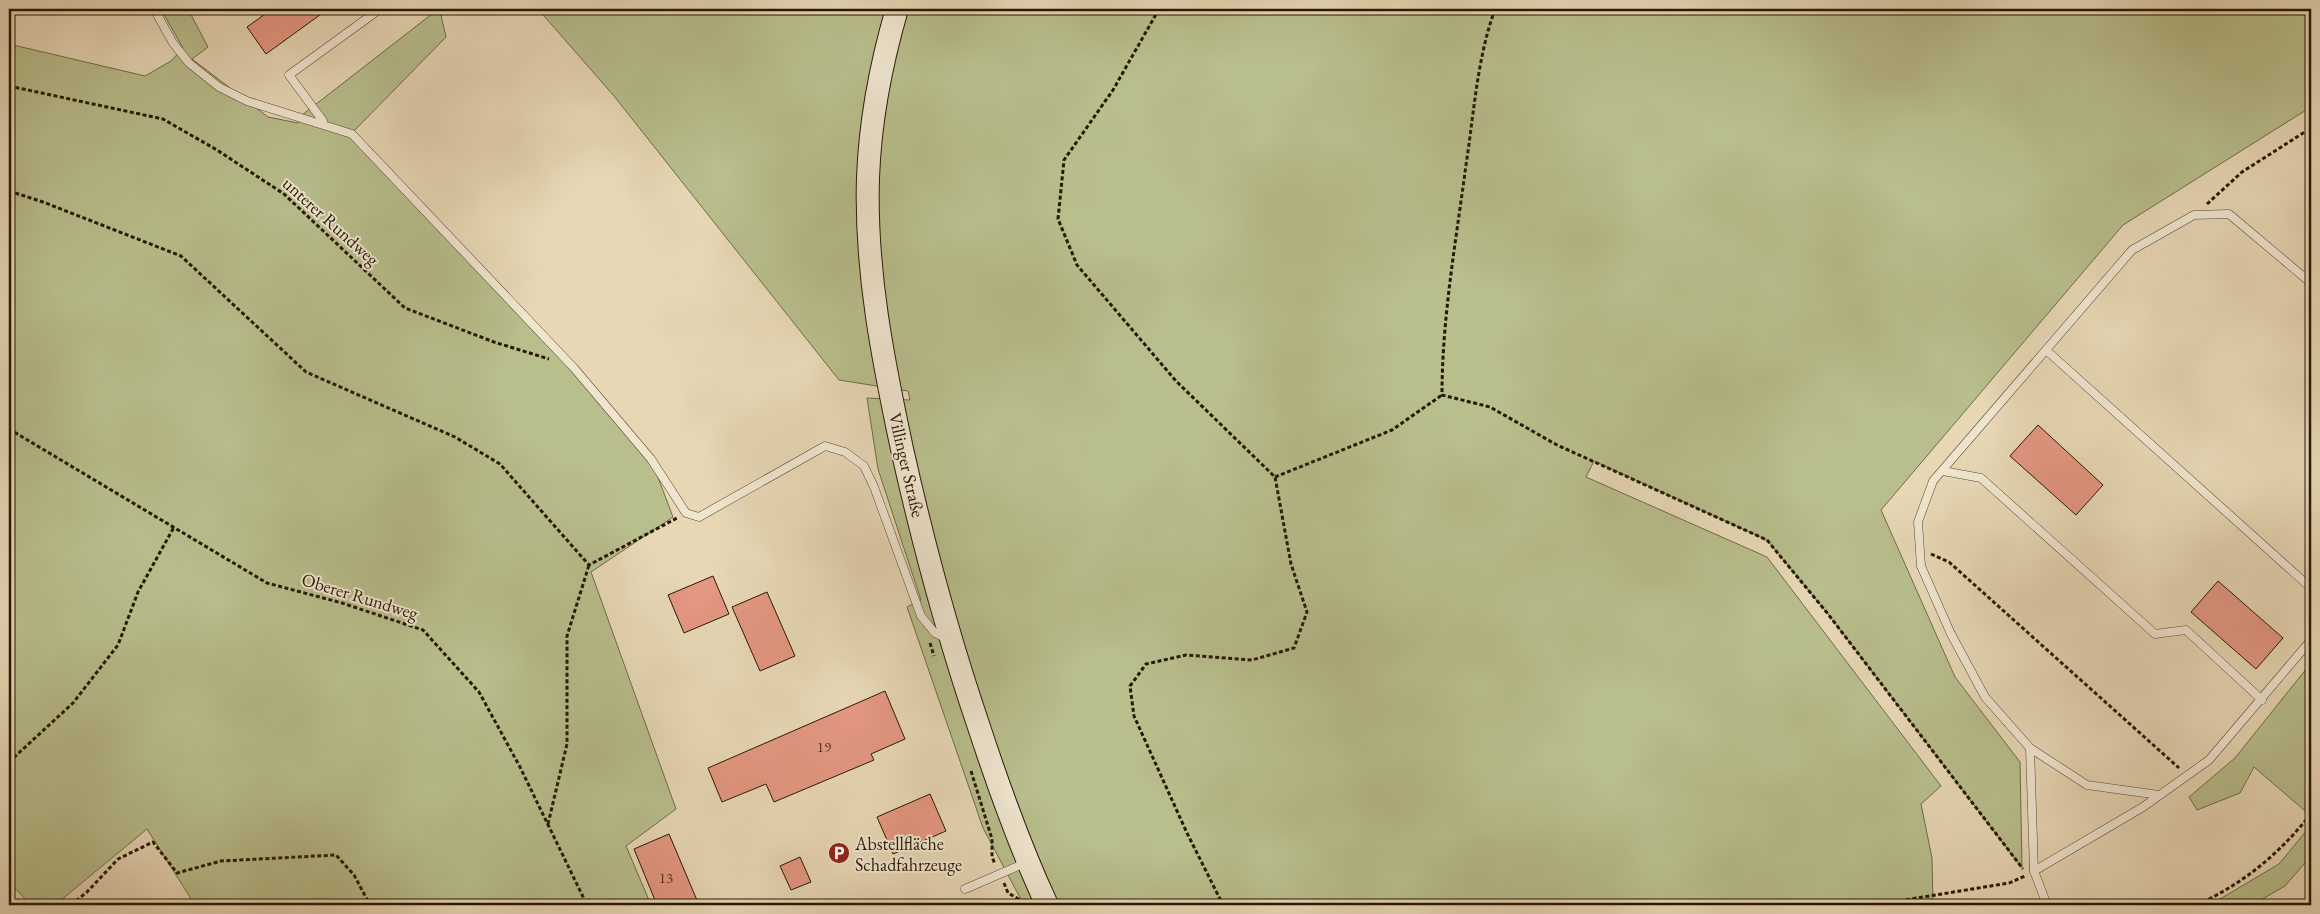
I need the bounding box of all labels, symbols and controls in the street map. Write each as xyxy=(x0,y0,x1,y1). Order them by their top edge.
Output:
street label: unterer Rundweg xyxy=(278,172,384,270)
street label: Villinger Straße xyxy=(884,411,930,519)
street label: Oberer Rundweg xyxy=(299,567,421,625)
house number: 19 xyxy=(817,737,831,756)
place label: Abstellfläche Schadfahrzeuge xyxy=(854,832,962,876)
parking icon: Abstellfläche Schadfahrzeuge xyxy=(827,841,851,865)
house number: 13 xyxy=(659,868,673,887)

